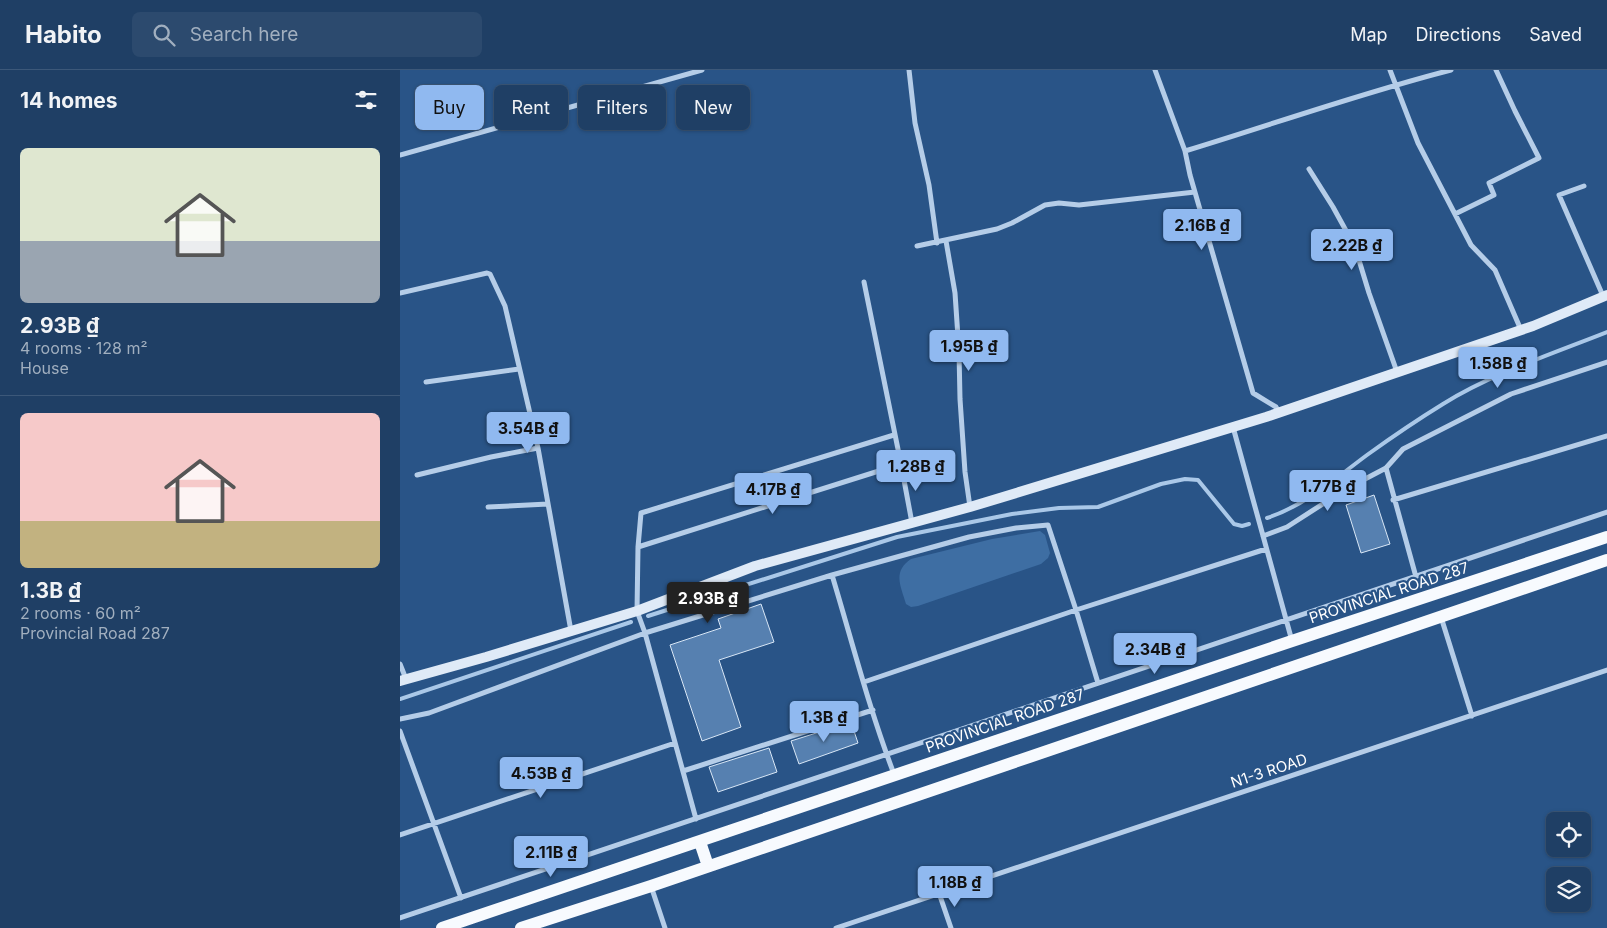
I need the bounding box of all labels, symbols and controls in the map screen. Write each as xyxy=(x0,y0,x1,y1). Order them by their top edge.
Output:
search box xyxy=(132,12,482,57)
text: Habito xyxy=(25,20,102,49)
icon: search xyxy=(150,21,178,49)
text: Search here xyxy=(190,23,298,46)
text: Map xyxy=(1350,24,1388,45)
text: Directions xyxy=(1416,24,1501,45)
text: Saved xyxy=(1529,24,1582,45)
chip: Buy xyxy=(415,85,484,130)
chip: Rent xyxy=(494,85,568,130)
chip: Filters xyxy=(578,85,666,130)
chip: New xyxy=(676,85,750,130)
icon: filters xyxy=(352,86,380,114)
text: 14 homes xyxy=(20,88,118,113)
icon: home xyxy=(155,180,245,270)
pin: 2.16B ₫ xyxy=(1156,208,1248,251)
text: 2.16B ₫ xyxy=(1174,215,1230,235)
pin: 2.22B ₫ xyxy=(1306,228,1398,271)
text: 2.22B ₫ xyxy=(1322,235,1382,255)
text: 2.93B ₫ xyxy=(20,313,99,338)
pin: 1.95B ₫ xyxy=(923,330,1015,372)
text: 1.95B ₫ xyxy=(940,336,998,356)
text: 4 rooms · 128 m² xyxy=(20,338,148,358)
pin: 1.58B ₫ xyxy=(1452,346,1544,389)
text: 1.58B ₫ xyxy=(1469,353,1527,373)
text: House xyxy=(20,358,69,378)
pin: 3.54B ₫ xyxy=(482,412,574,454)
text: 3.54B ₫ xyxy=(498,418,558,438)
icon: home xyxy=(155,446,245,536)
pin: 1.28B ₫ xyxy=(870,450,962,492)
text: 1.28B ₫ xyxy=(887,456,945,476)
pin: 1.77B ₫ xyxy=(1282,470,1374,512)
pin: 4.17B ₫ xyxy=(727,472,819,515)
text: 1.77B ₫ xyxy=(1300,476,1356,496)
text: 4.17B ₫ xyxy=(746,479,800,499)
street label: PROVINCIAL ROAD 287 xyxy=(1307,558,1471,627)
text: 1.3B ₫ xyxy=(20,578,81,603)
pin: 2.93B ₫ xyxy=(662,582,754,624)
text: 2.93B ₫ xyxy=(678,588,738,608)
text: 2 rooms · 60 m² xyxy=(20,603,141,623)
text: Provincial Road 287 xyxy=(20,623,170,643)
pin: 2.34B ₫ xyxy=(1109,632,1201,675)
text: 2.34B ₫ xyxy=(1125,639,1185,659)
street label: PROVINCIAL ROAD 287 xyxy=(923,684,1087,757)
pin: 1.3B ₫ xyxy=(783,700,865,743)
text: 1.3B ₫ xyxy=(801,707,847,727)
street label: N1-3 ROAD xyxy=(1228,749,1310,792)
pin: 4.53B ₫ xyxy=(495,756,587,799)
text: 4.53B ₫ xyxy=(511,763,571,783)
map controls xyxy=(1546,812,1591,912)
button: locate xyxy=(1546,812,1591,857)
pin: 2.11B ₫ xyxy=(505,836,597,878)
text: 2.11B ₫ xyxy=(525,842,577,862)
pin: 1.18B ₫ xyxy=(909,866,1001,908)
button: layers xyxy=(1546,867,1591,912)
text: 1.18B ₫ xyxy=(929,872,981,892)

